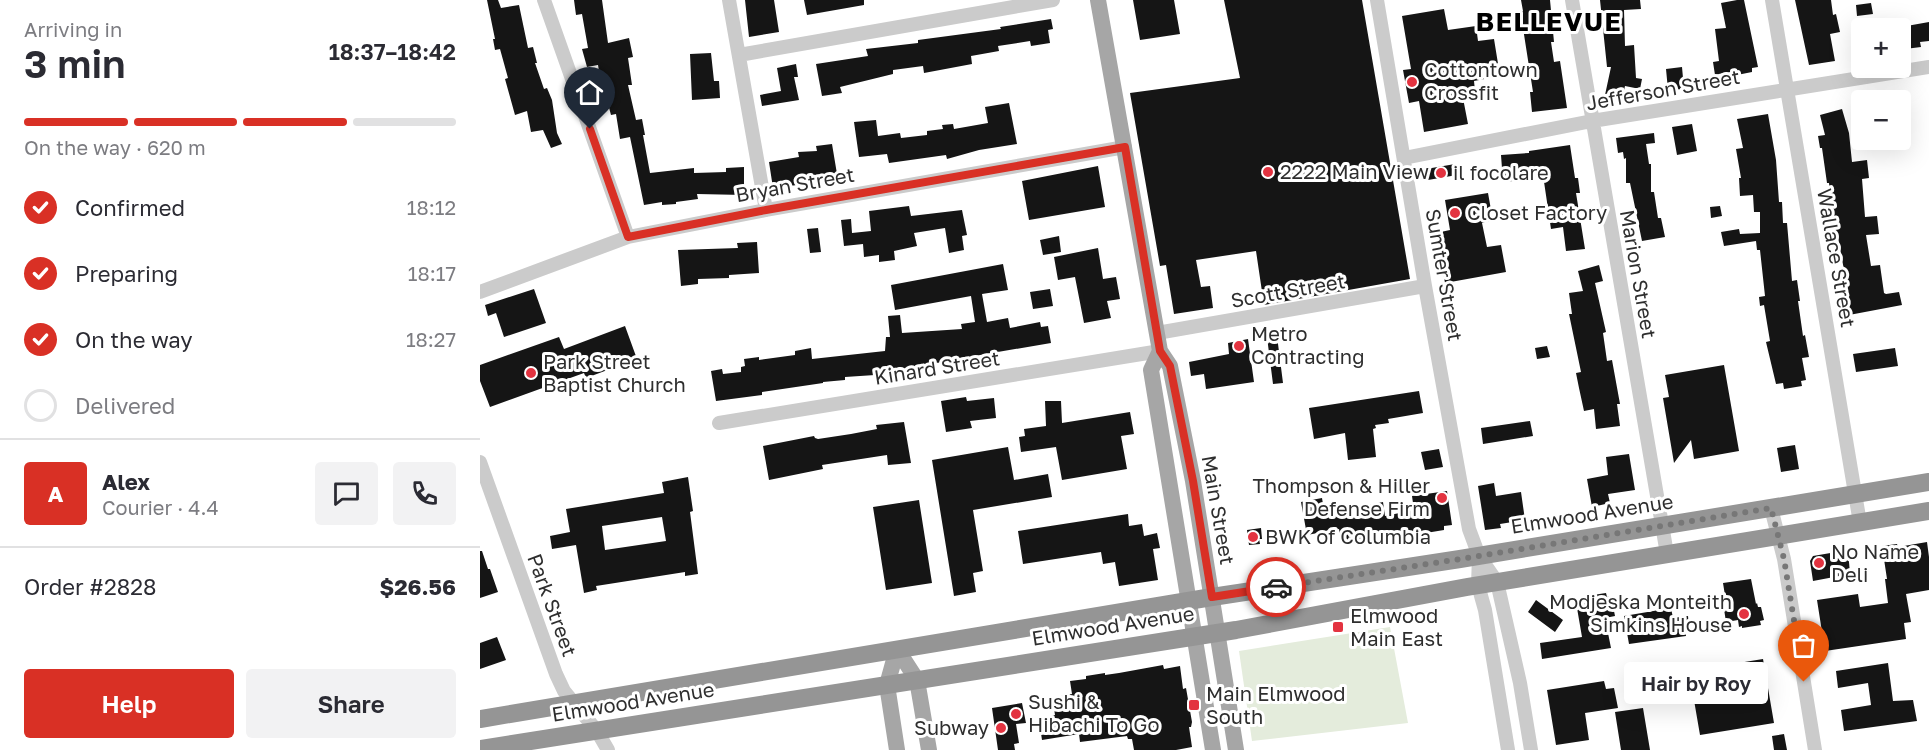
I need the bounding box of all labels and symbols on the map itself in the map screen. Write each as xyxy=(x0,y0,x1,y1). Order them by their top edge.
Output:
district label: BELLEVUE xyxy=(1476,6,1622,37)
place label: Cottontown Crossfit xyxy=(1424,57,1538,104)
street label: Jefferson Street xyxy=(1584,64,1742,114)
pin xyxy=(564,67,615,129)
marker: Cottontown Crossfit xyxy=(1405,75,1419,89)
place label: 2222 Main View xyxy=(1280,159,1429,183)
place label: il focolare xyxy=(1453,160,1549,184)
street label: Bryan Street xyxy=(734,162,856,206)
marker: 2222 Main View xyxy=(1261,165,1275,179)
marker: il focolare xyxy=(1434,166,1448,180)
street label: Wallace Street xyxy=(1813,187,1861,329)
place label: Closet Factory xyxy=(1467,200,1607,224)
marker: Closet Factory xyxy=(1448,206,1462,220)
street label: Sumter Street xyxy=(1422,207,1468,343)
street label: Marion Street xyxy=(1616,208,1662,340)
street label: Scott Street xyxy=(1229,268,1347,312)
place label: Metro Contracting xyxy=(1251,321,1364,368)
marker: Metro Contracting xyxy=(1232,339,1246,353)
street label: Kinard Street xyxy=(872,345,1001,389)
place label: Park Street Baptist Church xyxy=(543,349,686,396)
marker: Park Street Baptist Church xyxy=(524,366,538,380)
street label: Main Street xyxy=(1198,453,1240,566)
place label: Thompson & Hiller Defense Firm xyxy=(1252,473,1430,520)
street label: Elmwood Avenue xyxy=(1509,488,1675,538)
marker: Thompson & Hiller Defense Firm xyxy=(1435,491,1449,505)
place label: BWK of Columbia xyxy=(1265,524,1431,548)
marker: BWK of Columbia xyxy=(1246,530,1260,544)
place label: No Name Deli xyxy=(1831,539,1919,586)
street label: Park Street xyxy=(523,550,583,659)
marker: No Name Deli xyxy=(1812,556,1826,570)
courier xyxy=(1246,557,1306,617)
place label: Modjeska Monteith Simkins House xyxy=(1549,589,1732,636)
street label: Elmwood Avenue xyxy=(1030,600,1196,650)
place label: Elmwood Main East xyxy=(1350,603,1443,650)
marker: Modjeska Monteith Simkins House xyxy=(1737,607,1751,621)
marker: Elmwood Main East xyxy=(1331,620,1345,634)
pin xyxy=(1778,620,1829,682)
callout: Hair by Roy xyxy=(1624,661,1768,703)
street label: Elmwood Avenue xyxy=(550,676,716,726)
place label: Main Elmwood South xyxy=(1206,681,1346,728)
place label: Sushi & Hibachi To Go xyxy=(1028,689,1159,736)
marker: Main Elmwood South xyxy=(1187,698,1201,712)
marker: Sushi & Hibachi To Go xyxy=(1009,707,1023,721)
place label: Subway xyxy=(914,715,989,739)
marker: Subway xyxy=(994,721,1008,735)

